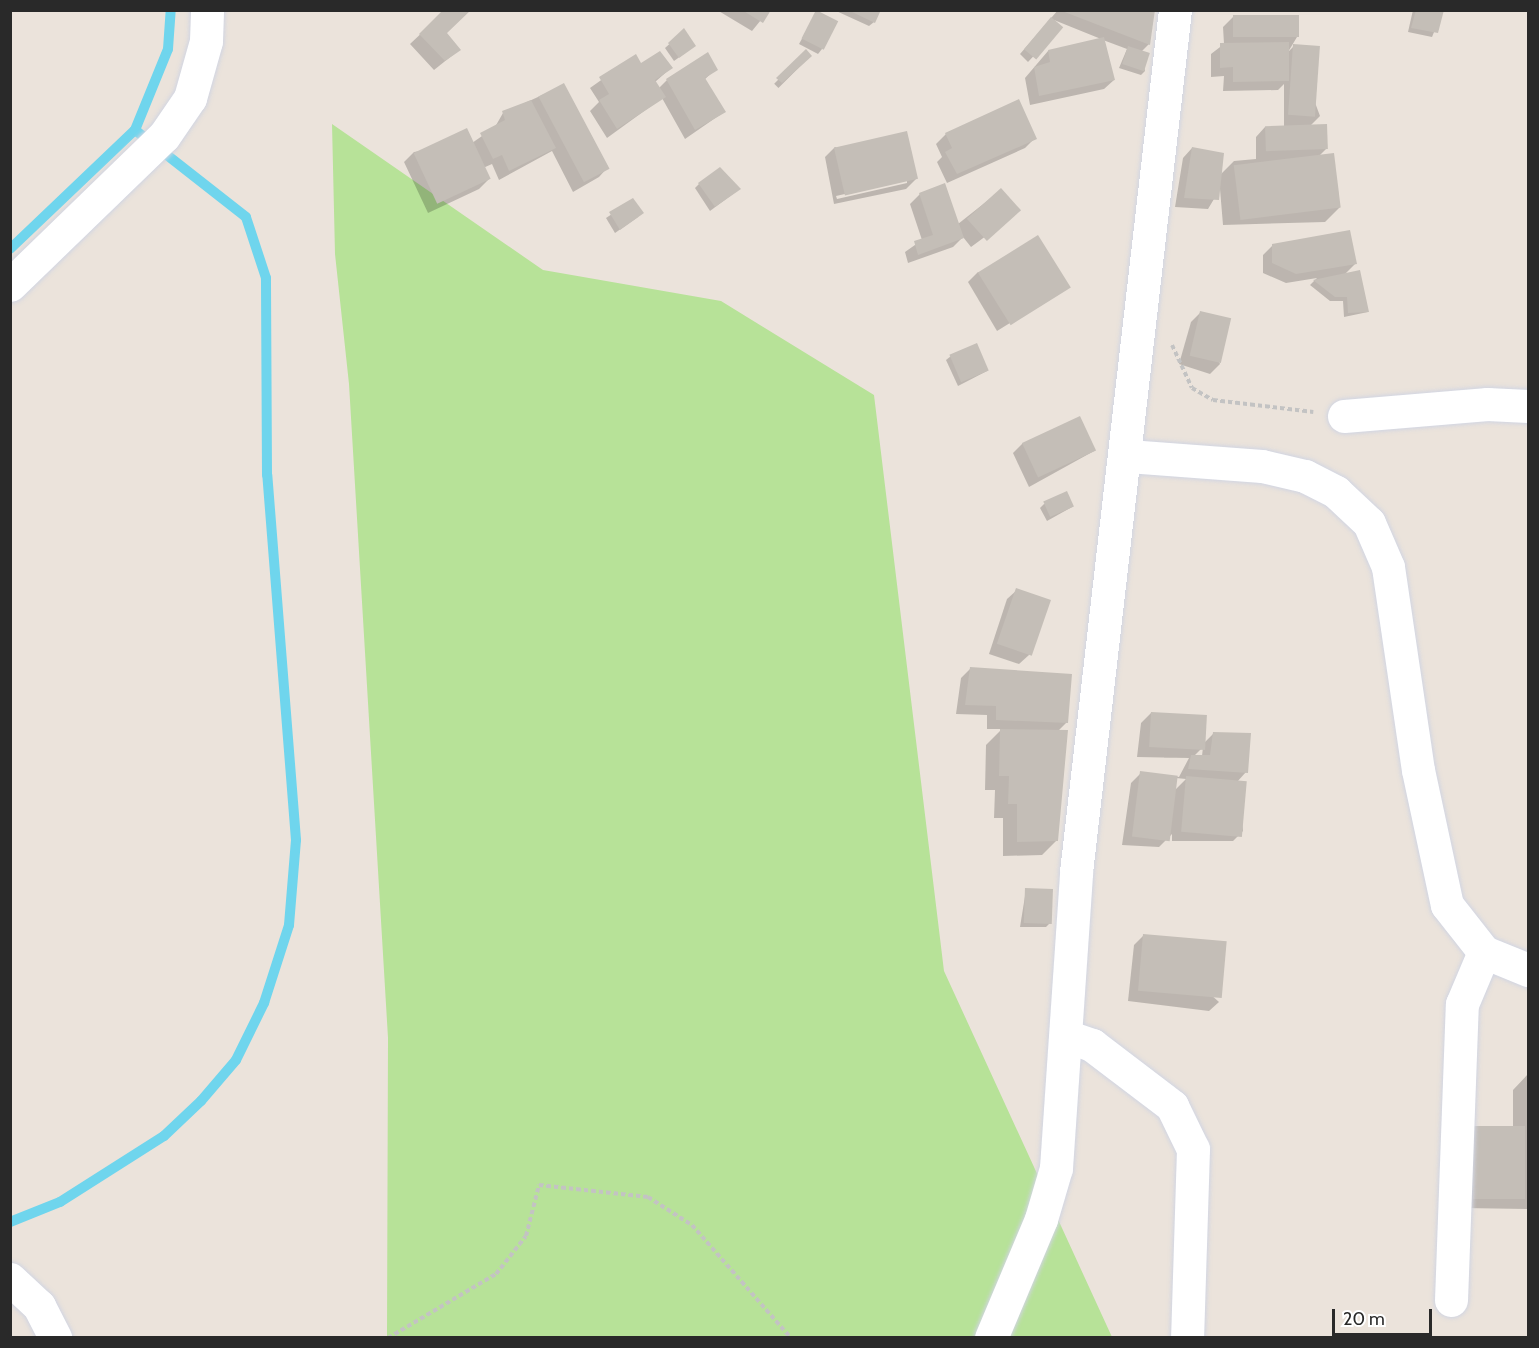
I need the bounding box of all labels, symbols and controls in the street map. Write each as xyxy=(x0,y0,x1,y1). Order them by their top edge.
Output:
scale bar xyxy=(1335,1297,1436,1335)
text: 20 m xyxy=(1343,1308,1385,1330)

